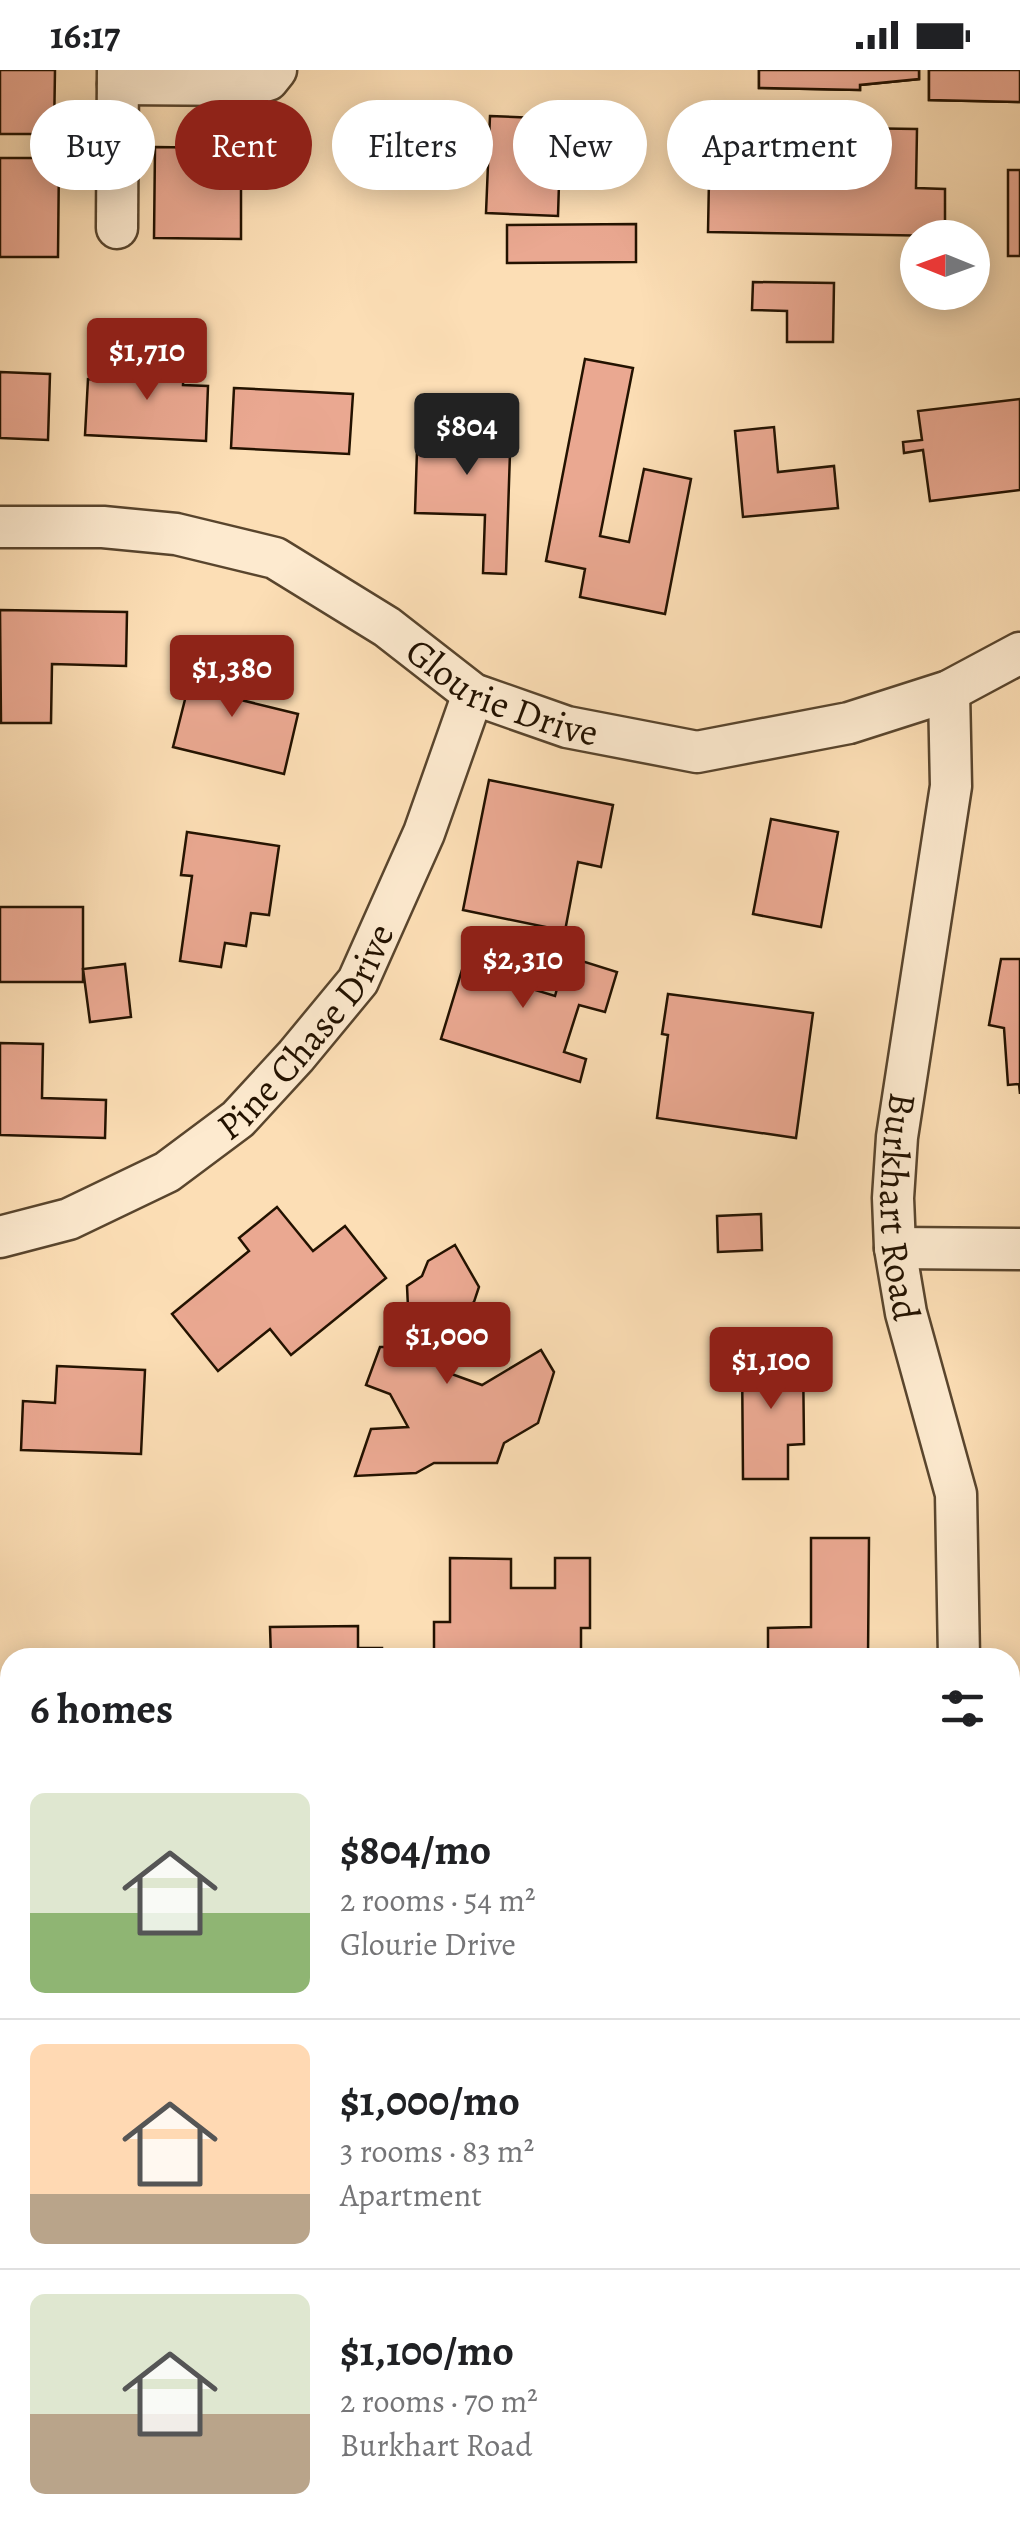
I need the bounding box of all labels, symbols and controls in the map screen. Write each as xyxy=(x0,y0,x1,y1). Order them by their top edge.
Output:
text: 16:17 xyxy=(50,9,120,61)
chip: Buy xyxy=(30,100,155,190)
chip: Rent xyxy=(175,100,312,190)
chip: Filters xyxy=(332,100,493,190)
chip: New xyxy=(513,100,647,190)
chip: Apartment xyxy=(667,100,892,190)
north arrow xyxy=(900,220,990,310)
map controls xyxy=(900,220,990,310)
pin: $1,710 xyxy=(66,318,228,403)
text: $1,710 xyxy=(109,328,185,372)
pin: $804 xyxy=(408,393,526,478)
text: $804 xyxy=(436,403,498,447)
street label: Glourie Drive xyxy=(395,625,602,758)
pin: $1,380 xyxy=(151,635,313,720)
text: $1,380 xyxy=(192,645,272,689)
street label: Pine Chase Drive xyxy=(206,915,406,1152)
pin: $2,310 xyxy=(442,926,604,1011)
text: $2,310 xyxy=(483,936,563,980)
street label: Burkhart Road xyxy=(867,1089,933,1325)
pin: $1,000 xyxy=(366,1302,528,1387)
text: $1,000 xyxy=(405,1312,489,1356)
pin: $1,100 xyxy=(690,1327,852,1412)
text: $1,100 xyxy=(732,1337,810,1381)
text: 6 homes xyxy=(30,1680,173,1737)
icon: filters xyxy=(935,1681,990,1736)
text: $804/mo xyxy=(340,1821,491,1878)
icon: home xyxy=(110,1833,230,1953)
text: 2 rooms · 54 m² xyxy=(340,1878,536,1922)
text: Glourie Drive xyxy=(340,1922,516,1966)
text: $1,000/mo xyxy=(340,2072,520,2129)
icon: home xyxy=(110,2084,230,2204)
text: 3 rooms · 83 m² xyxy=(340,2129,534,2173)
text: Apartment xyxy=(340,2173,482,2217)
text: $1,100/mo xyxy=(340,2322,514,2379)
icon: home xyxy=(110,2334,230,2454)
text: 2 rooms · 70 m² xyxy=(340,2379,538,2423)
text: Burkhart Road xyxy=(340,2423,532,2467)

